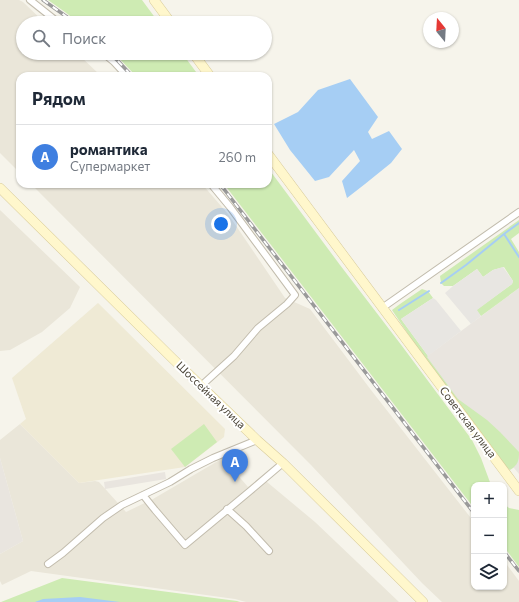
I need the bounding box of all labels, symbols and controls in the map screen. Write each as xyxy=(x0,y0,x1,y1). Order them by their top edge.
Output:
north arrow xyxy=(423,12,459,48)
search box xyxy=(16,16,272,60)
icon: search xyxy=(30,27,52,49)
text: Поиск xyxy=(62,29,106,47)
text: Рядом xyxy=(32,88,86,109)
text: романтика xyxy=(70,140,148,158)
text: A xyxy=(40,149,50,165)
text: 260 m xyxy=(219,149,256,165)
text: Супермаркет xyxy=(70,158,150,174)
your location xyxy=(211,214,231,234)
street label: Шоссейная улица xyxy=(174,358,249,431)
street label: Советская улица xyxy=(437,384,499,460)
pin: A xyxy=(222,449,248,482)
map controls xyxy=(471,482,507,590)
button: + xyxy=(471,482,507,518)
button: − xyxy=(471,518,507,554)
button: layers xyxy=(471,554,507,590)

